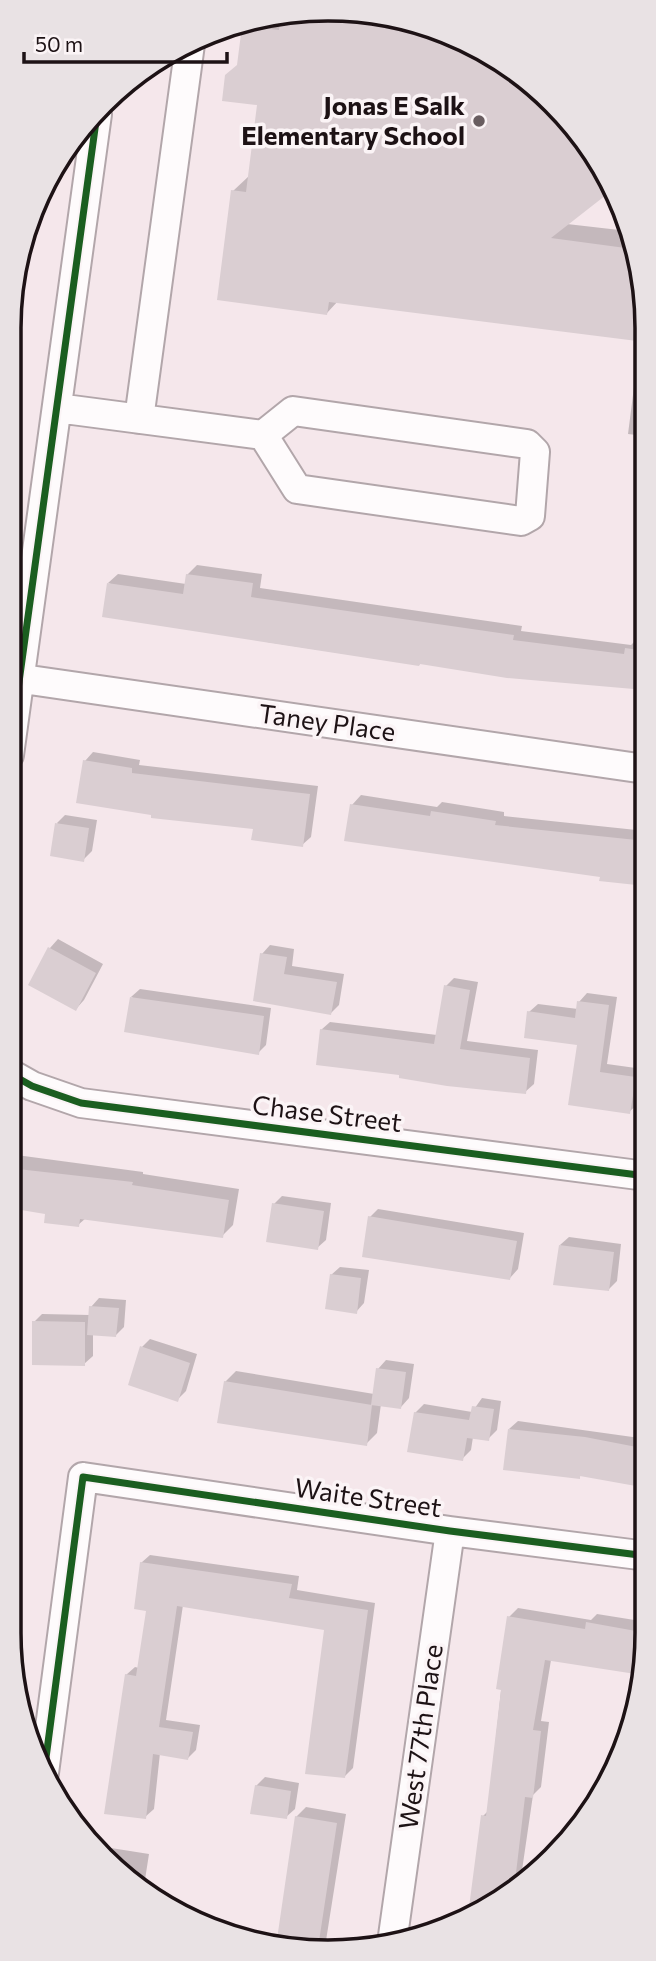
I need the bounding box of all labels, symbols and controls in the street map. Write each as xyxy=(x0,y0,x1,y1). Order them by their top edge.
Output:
scale bar xyxy=(24,21,228,65)
text: 50 m xyxy=(35,31,83,56)
place label: Jonas E Salk Elementary School xyxy=(241,89,465,150)
marker: Jonas E Salk Elementary School xyxy=(471,113,487,129)
street label: Taney Place xyxy=(257,697,398,746)
street label: Chase Street xyxy=(251,1088,404,1137)
street label: Waite Street xyxy=(293,1471,444,1522)
street label: West 77th Place xyxy=(391,1642,448,1831)

